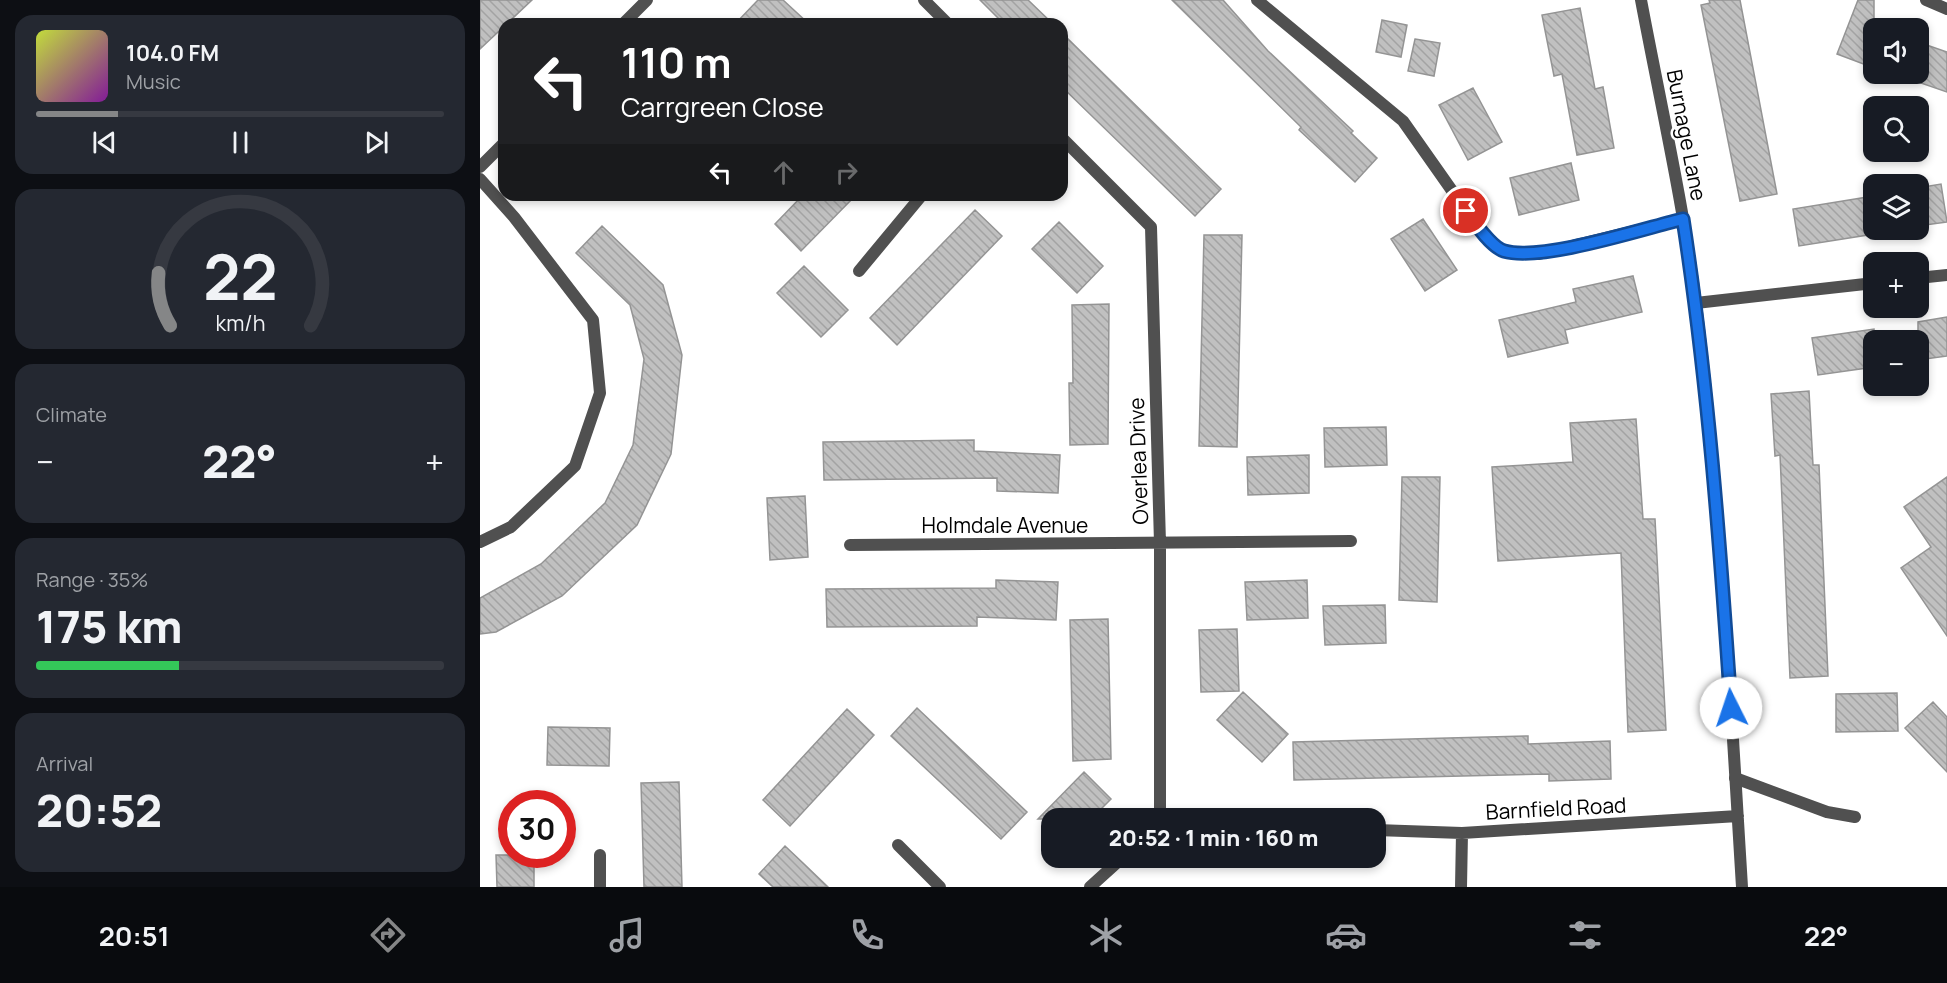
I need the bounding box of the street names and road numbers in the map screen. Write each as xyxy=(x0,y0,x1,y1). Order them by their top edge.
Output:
street label: Burnage Lane xyxy=(1661,67,1713,203)
street label: Overlea Drive xyxy=(1122,397,1154,525)
street label: Holmdale Avenue xyxy=(922,511,1088,539)
street label: Barnfield Road xyxy=(1485,790,1627,826)

